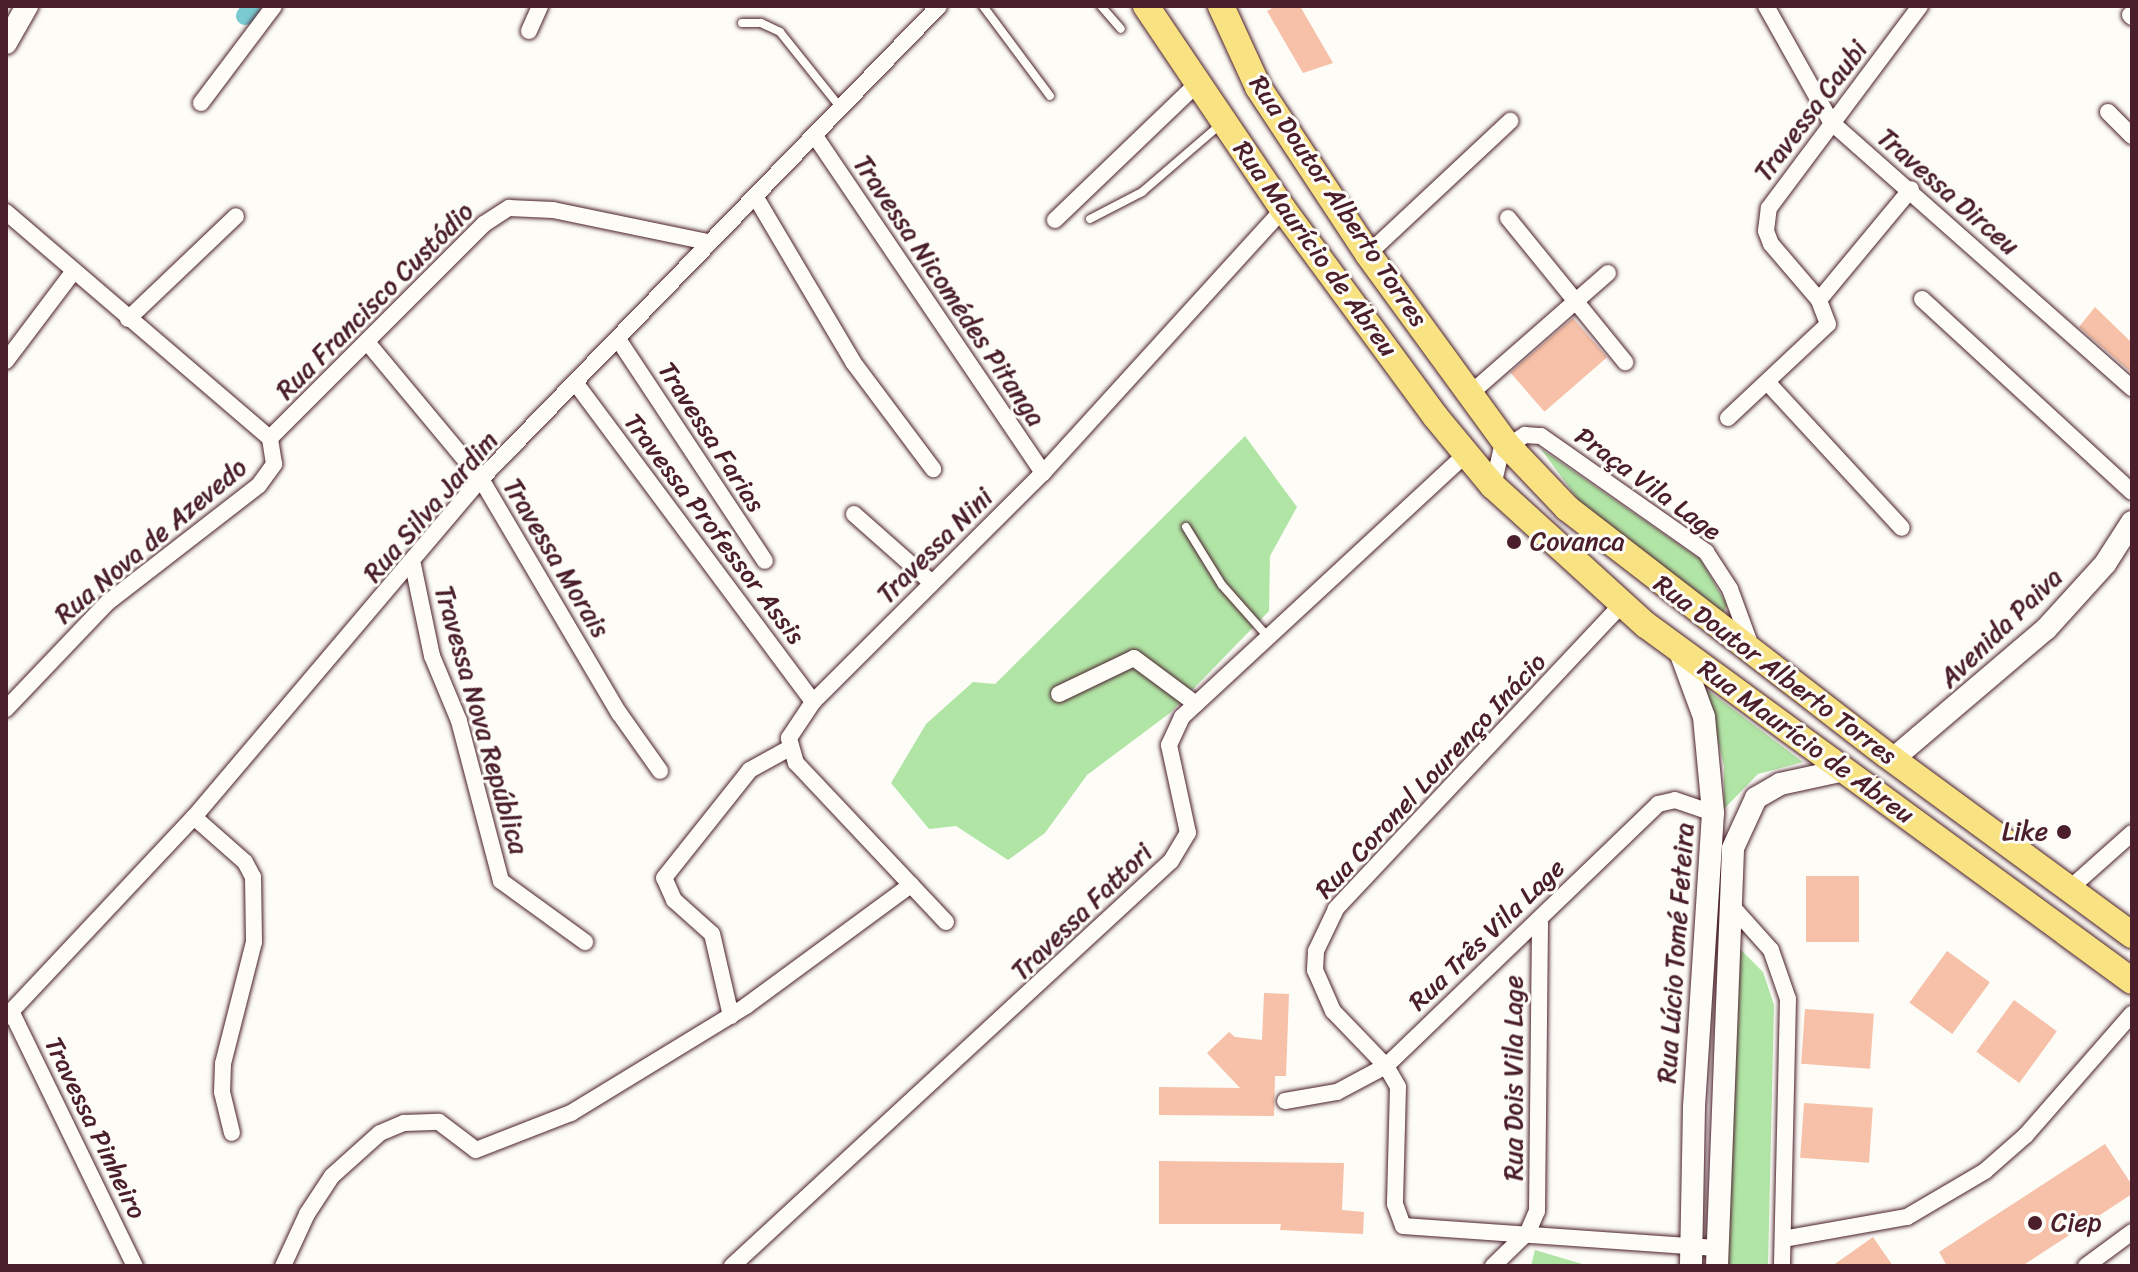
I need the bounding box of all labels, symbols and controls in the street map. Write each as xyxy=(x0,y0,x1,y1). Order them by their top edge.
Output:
street label: Travessa Caubi xyxy=(1748,34,1874,188)
street label: Rua Doutor Alberto Torres xyxy=(1242,69,1434,333)
street label: Travessa Dirceu xyxy=(1871,122,2025,262)
street label: Rua Maurício de Abreu xyxy=(1226,135,1404,363)
street label: Travessa Nicomédes Pitanga xyxy=(846,149,1052,433)
street label: Rua Francisco Custódio xyxy=(270,196,480,406)
street label: Travessa Farias xyxy=(651,356,771,518)
street label: Travessa Professor Assis xyxy=(617,408,811,650)
street label: Praça Vila Lage xyxy=(1569,420,1727,548)
street label: Rua Silva Jardim xyxy=(357,425,505,589)
street label: Rua Nova de Azevedo xyxy=(49,452,253,630)
street label: Travessa Morais xyxy=(496,472,616,644)
street label: Travessa Nini xyxy=(871,482,999,610)
place label: Covanca xyxy=(1530,526,1625,558)
marker: Covanca xyxy=(1505,533,1523,551)
street label: Avenida Paiva xyxy=(1933,562,2069,694)
street label: Rua Doutor Alberto Torres xyxy=(1647,568,1903,772)
street label: Travessa Nova República xyxy=(428,582,534,858)
street label: Rua Coronel Lourenço Inácio xyxy=(1309,647,1553,905)
street label: Rua Maurício de Abreu xyxy=(1692,653,1920,831)
place label: Like xyxy=(2002,816,2048,848)
street label: Rua Lúcio Tomé Feteira xyxy=(1651,820,1701,1086)
marker: Like xyxy=(2055,823,2073,841)
street label: Travessa Fattori xyxy=(1005,837,1159,987)
street label: Rua Três Vila Lage xyxy=(1402,852,1572,1018)
street label: Rua Dois Vila Lage xyxy=(1498,975,1530,1181)
street label: Travessa Pinheiro xyxy=(37,1032,153,1224)
place label: Ciep xyxy=(2051,1207,2101,1239)
marker: Ciep xyxy=(2026,1214,2044,1232)

